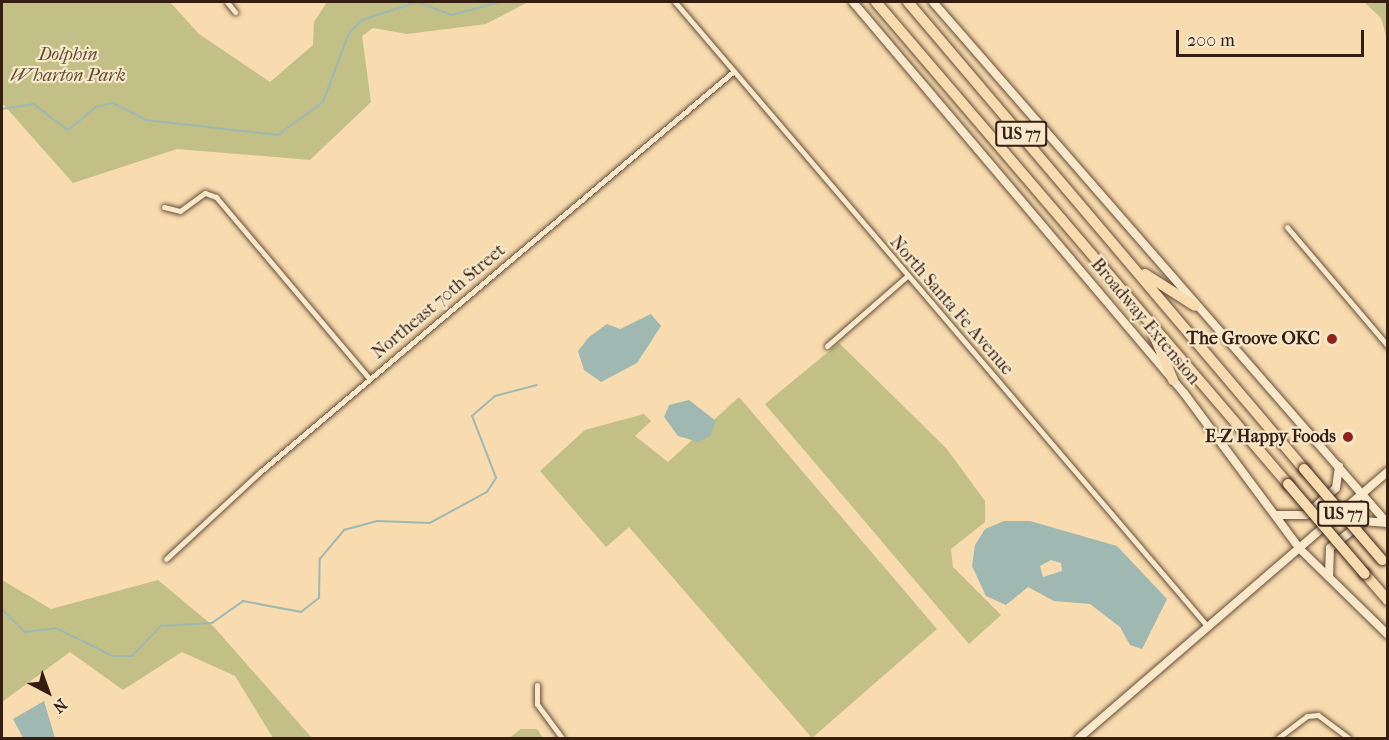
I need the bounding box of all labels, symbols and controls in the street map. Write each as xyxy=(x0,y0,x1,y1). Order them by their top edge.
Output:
scale bar xyxy=(1179,18,1366,56)
text: 200 m xyxy=(1187,30,1235,51)
park label: Dolphin Wharton Park xyxy=(10,45,126,88)
road number: US 77 xyxy=(994,121,1048,147)
street label: North Santa Fe Avenue xyxy=(885,232,1017,380)
street label: Northeast 70th Street xyxy=(368,240,510,364)
street label: Broadway Extension xyxy=(1086,254,1204,390)
place label: The Groove OKC xyxy=(1186,328,1320,350)
marker: The Groove OKC xyxy=(1325,332,1339,346)
place label: E-Z Happy Foods xyxy=(1205,426,1336,448)
marker: E-Z Happy Foods xyxy=(1341,430,1355,444)
road number: US 77 xyxy=(1316,501,1370,527)
north arrow xyxy=(18,662,78,722)
text: N xyxy=(49,695,71,717)

